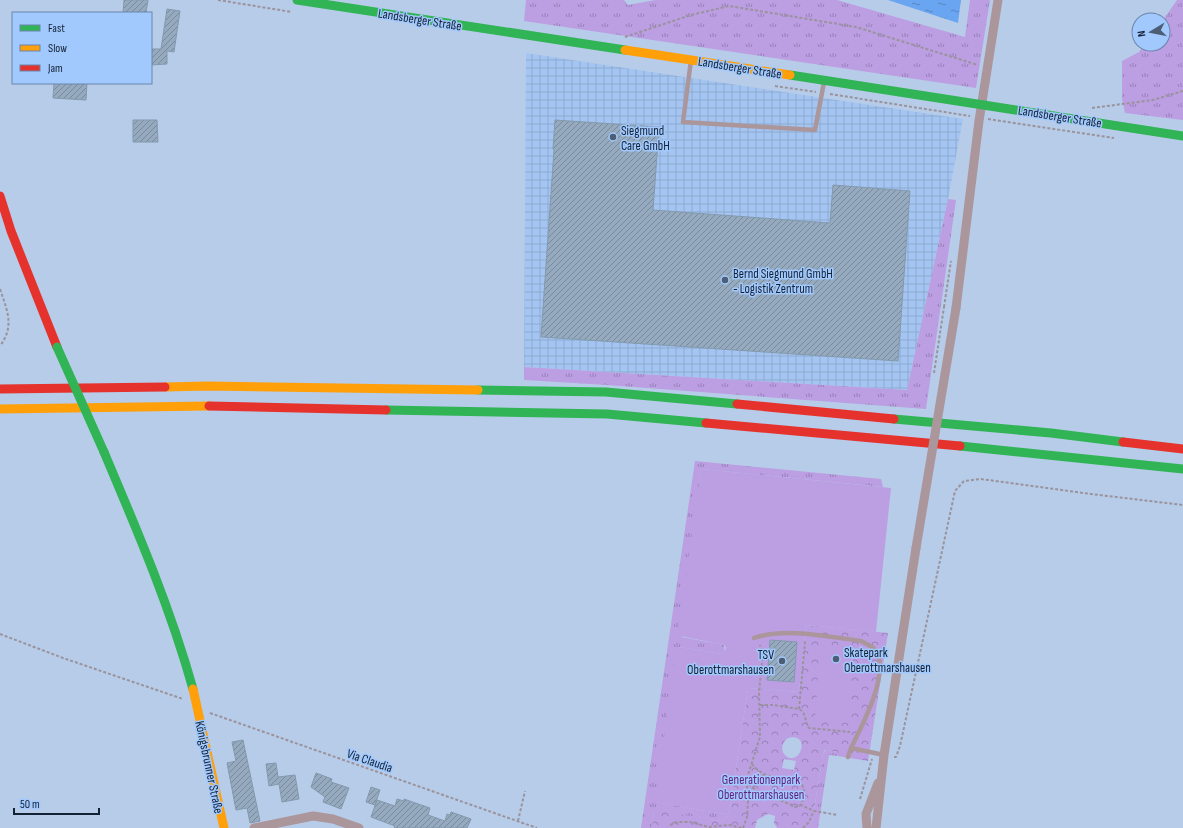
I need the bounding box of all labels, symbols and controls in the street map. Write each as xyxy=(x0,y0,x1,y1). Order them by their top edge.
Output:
street label: Landsberger Straße xyxy=(377,5,463,34)
legend xyxy=(12,12,152,84)
north arrow xyxy=(1131,12,1171,52)
text: Fast xyxy=(48,21,65,36)
text: N xyxy=(1135,30,1149,38)
text: Slow xyxy=(48,41,67,56)
street label: Landsberger Straße xyxy=(697,53,783,82)
text: Jam xyxy=(47,61,63,76)
street label: Landsberger Straße xyxy=(1017,102,1103,131)
place label: Siegmund Care GmbH xyxy=(621,123,670,154)
marker: Siegmund Care GmbH xyxy=(608,132,618,142)
place label: Bernd Siegmund GmbH - Logistik Zentrum xyxy=(733,266,833,297)
marker: Bernd Siegmund GmbH - Logistik Zentrum xyxy=(720,275,730,285)
place label: Skatepark Oberottmarshausen xyxy=(844,645,931,676)
place label: TSV Oberottmarshausen xyxy=(687,647,774,678)
marker: Skatepark Oberottmarshausen xyxy=(831,654,841,664)
marker: TSV Oberottmarshausen xyxy=(777,656,787,666)
street label: Königsbrunner Straße xyxy=(191,719,227,815)
street label: Via Claudia xyxy=(345,746,395,776)
park label: Generationenpark Oberottmarshausen xyxy=(718,772,804,803)
scale bar xyxy=(14,790,99,816)
text: 50 m xyxy=(20,797,40,812)

